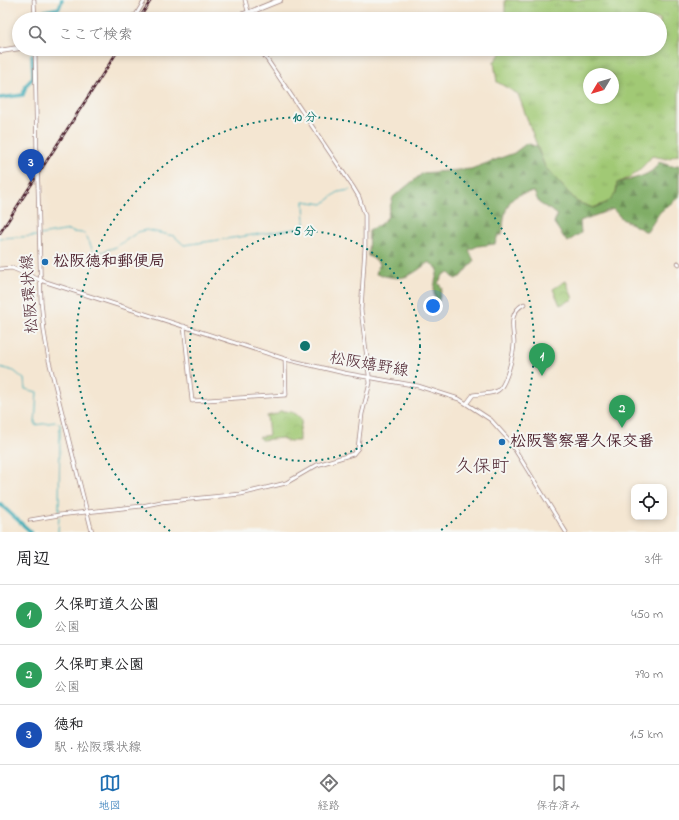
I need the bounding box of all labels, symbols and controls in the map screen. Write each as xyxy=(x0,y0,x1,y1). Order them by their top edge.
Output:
search box xyxy=(12,12,667,56)
icon: search xyxy=(26,23,48,45)
text: ここで検索 xyxy=(58,24,133,46)
north arrow xyxy=(583,68,619,104)
text: 10 分 xyxy=(293,109,317,127)
pin: 3 xyxy=(18,149,44,182)
text: 5 分 xyxy=(294,223,316,241)
place label: 松阪徳和郵便局 xyxy=(53,250,165,274)
street label: 松阪環状線 xyxy=(15,253,45,335)
marker: 松阪徳和郵便局 xyxy=(40,257,50,267)
your location xyxy=(423,296,443,316)
centre of rings xyxy=(298,339,312,353)
pin: 1 xyxy=(529,343,555,376)
street label: 松阪嬉野線 xyxy=(328,346,410,384)
pin: 2 xyxy=(609,395,635,428)
place label: 松阪警察署久保交番 xyxy=(510,430,654,454)
marker: 松阪警察署久保交番 xyxy=(497,437,507,447)
district label: 久保町 xyxy=(455,455,509,481)
map controls xyxy=(631,484,667,520)
button: locate xyxy=(631,484,667,520)
text: 周辺 xyxy=(16,547,50,572)
text: 3件 xyxy=(645,550,663,569)
text: 久保町道久公園 xyxy=(54,594,159,616)
text: 1 xyxy=(27,605,31,624)
text: 450 m xyxy=(631,605,663,624)
text: 公園 xyxy=(54,618,80,637)
text: 久保町東公園 xyxy=(54,654,144,676)
text: 2 xyxy=(26,665,32,684)
text: 790 m xyxy=(635,665,663,684)
text: 公園 xyxy=(54,678,80,697)
text: 徳和 xyxy=(54,714,84,736)
text: 3 xyxy=(26,725,32,744)
text: 1.5 km xyxy=(630,725,663,744)
text: 駅 · 松阪環状線 xyxy=(54,738,141,757)
tab: 地図 xyxy=(99,772,121,814)
tab: 経路 xyxy=(318,772,340,814)
tab: 保存済み xyxy=(537,772,581,814)

